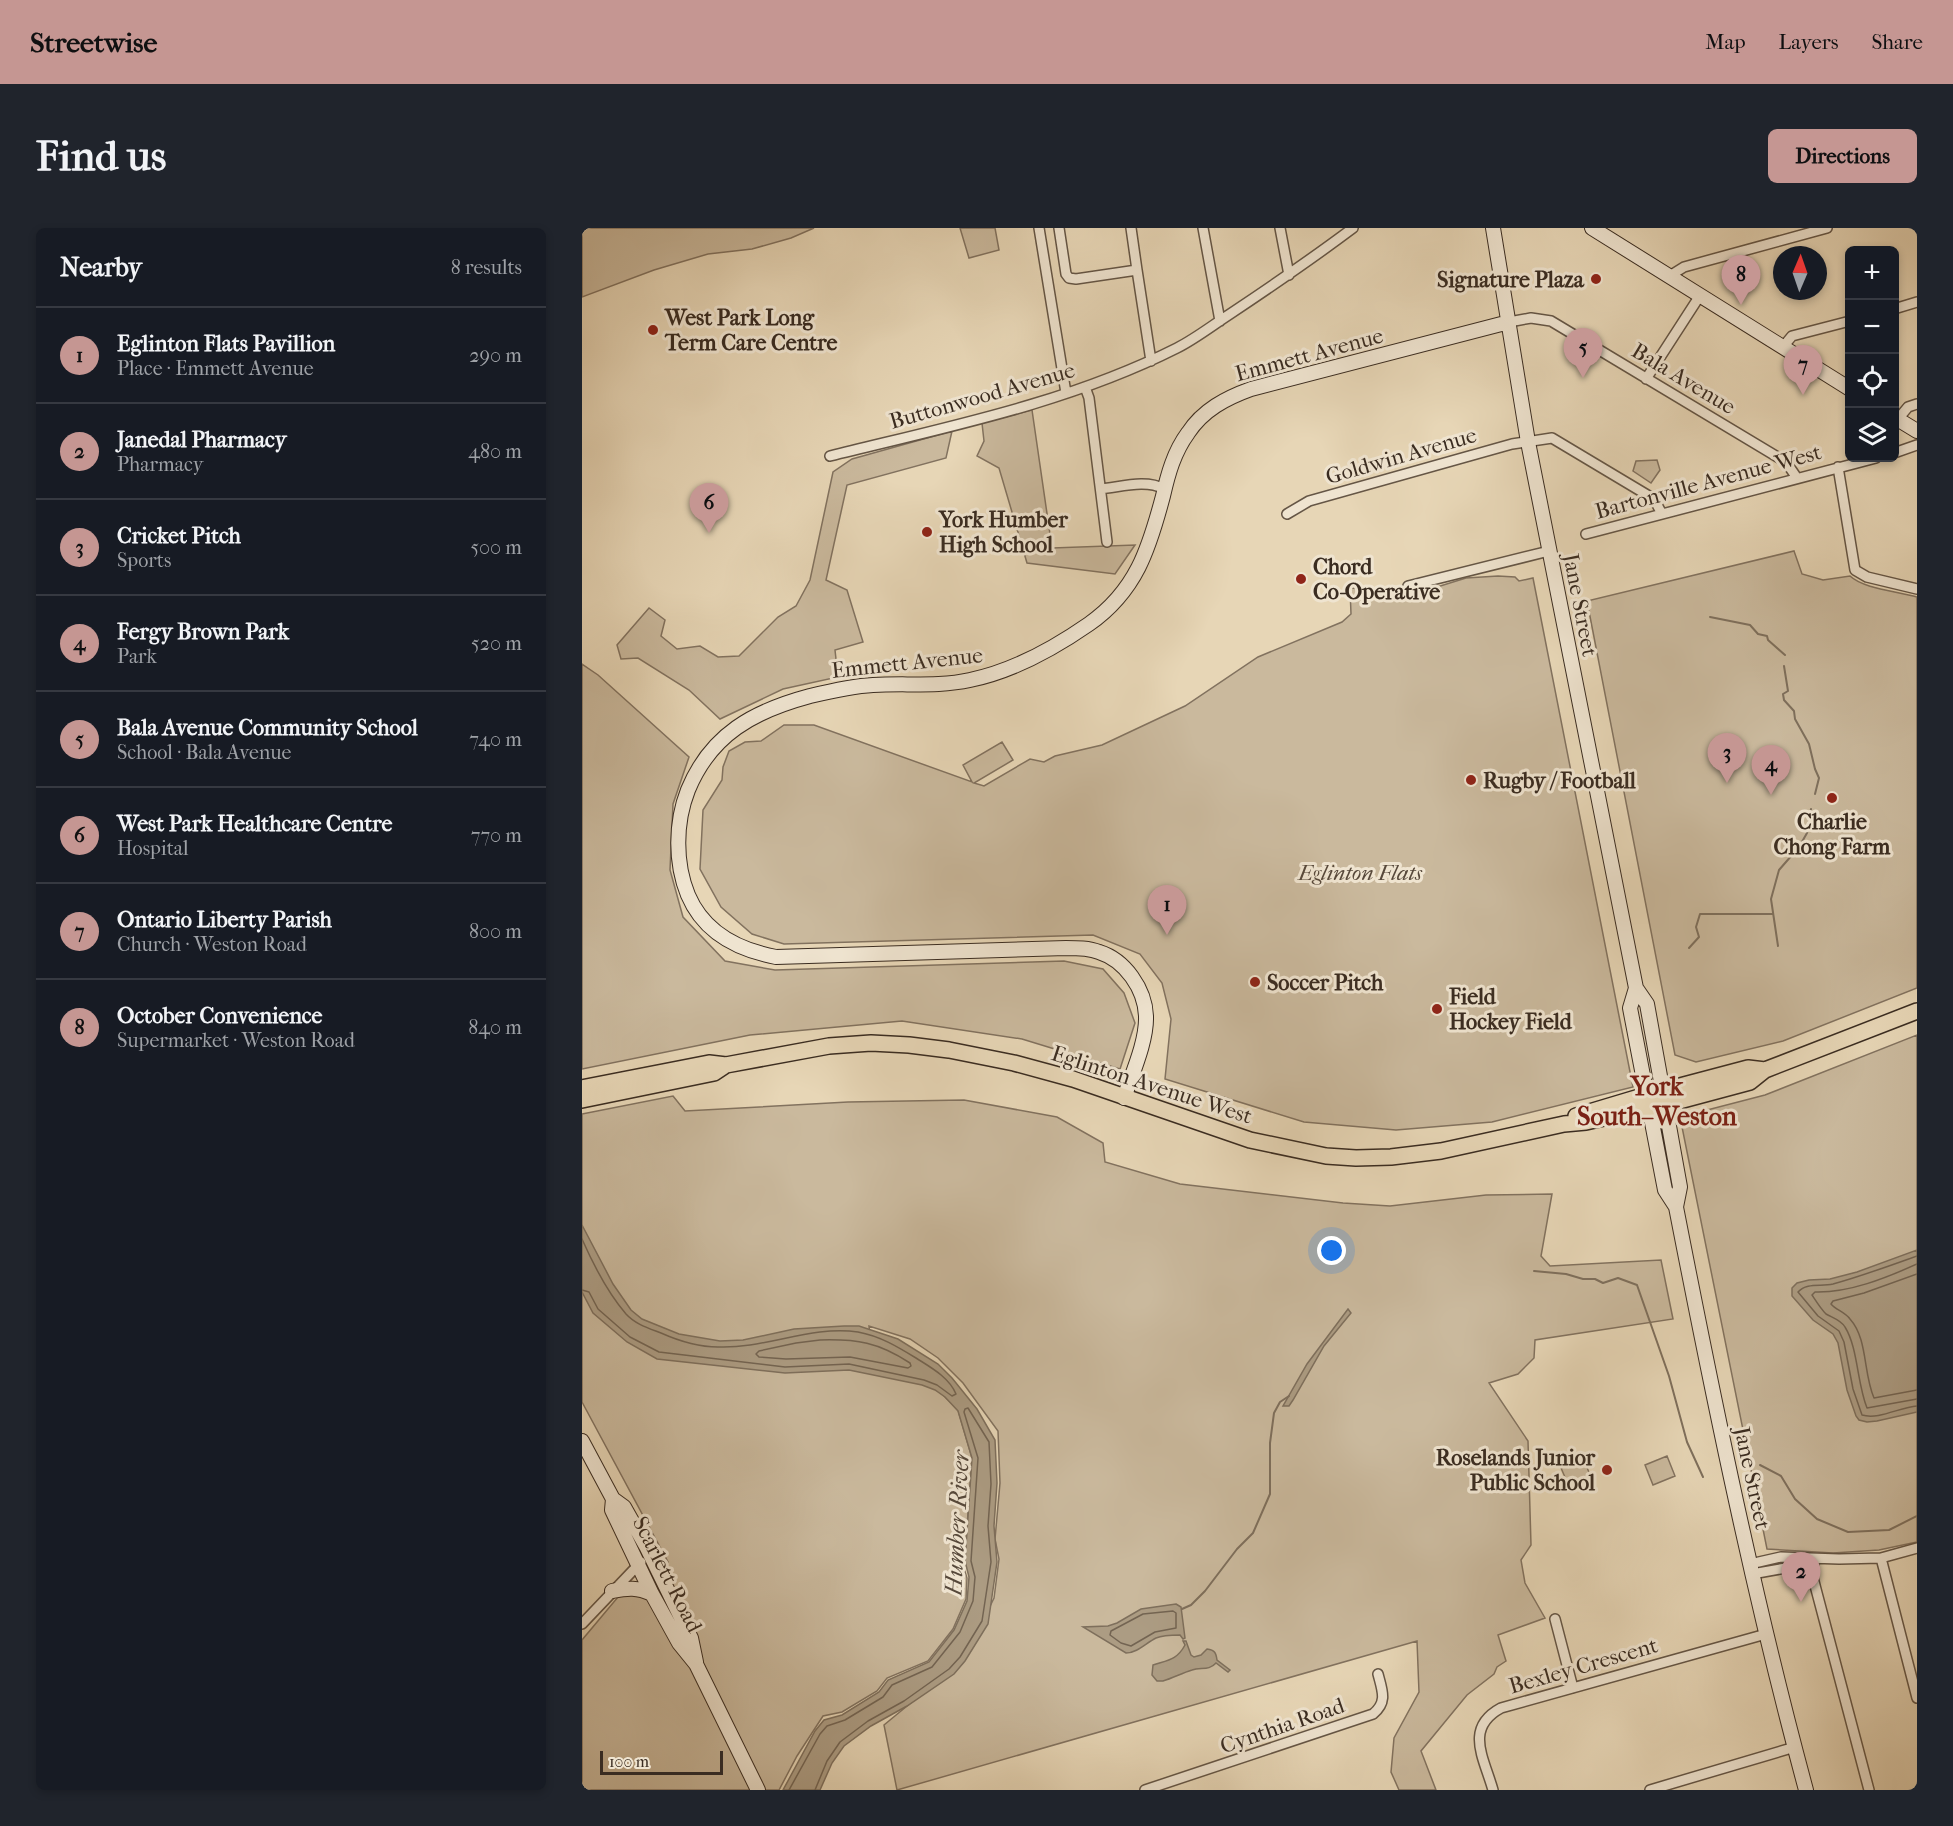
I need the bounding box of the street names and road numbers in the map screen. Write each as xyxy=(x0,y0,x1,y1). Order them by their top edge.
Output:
street label: Emmett Avenue xyxy=(1232,323,1386,387)
street label: Bala Avenue xyxy=(1627,338,1740,420)
street label: Buttonwood Avenue xyxy=(887,357,1078,435)
street label: Goldwin Avenue xyxy=(1323,422,1480,490)
street label: Bartonville Avenue West xyxy=(1592,439,1824,525)
street label: Jane Street xyxy=(1557,550,1603,659)
street label: Emmett Avenue xyxy=(830,642,984,684)
street label: Eglinton Avenue West xyxy=(1048,1040,1255,1130)
street label: Jane Street xyxy=(1728,1423,1776,1532)
street label: Scarlett Road xyxy=(627,1512,708,1638)
street label: Bexley Crescent xyxy=(1506,1632,1661,1700)
street label: Cynthia Road xyxy=(1217,1692,1349,1759)

